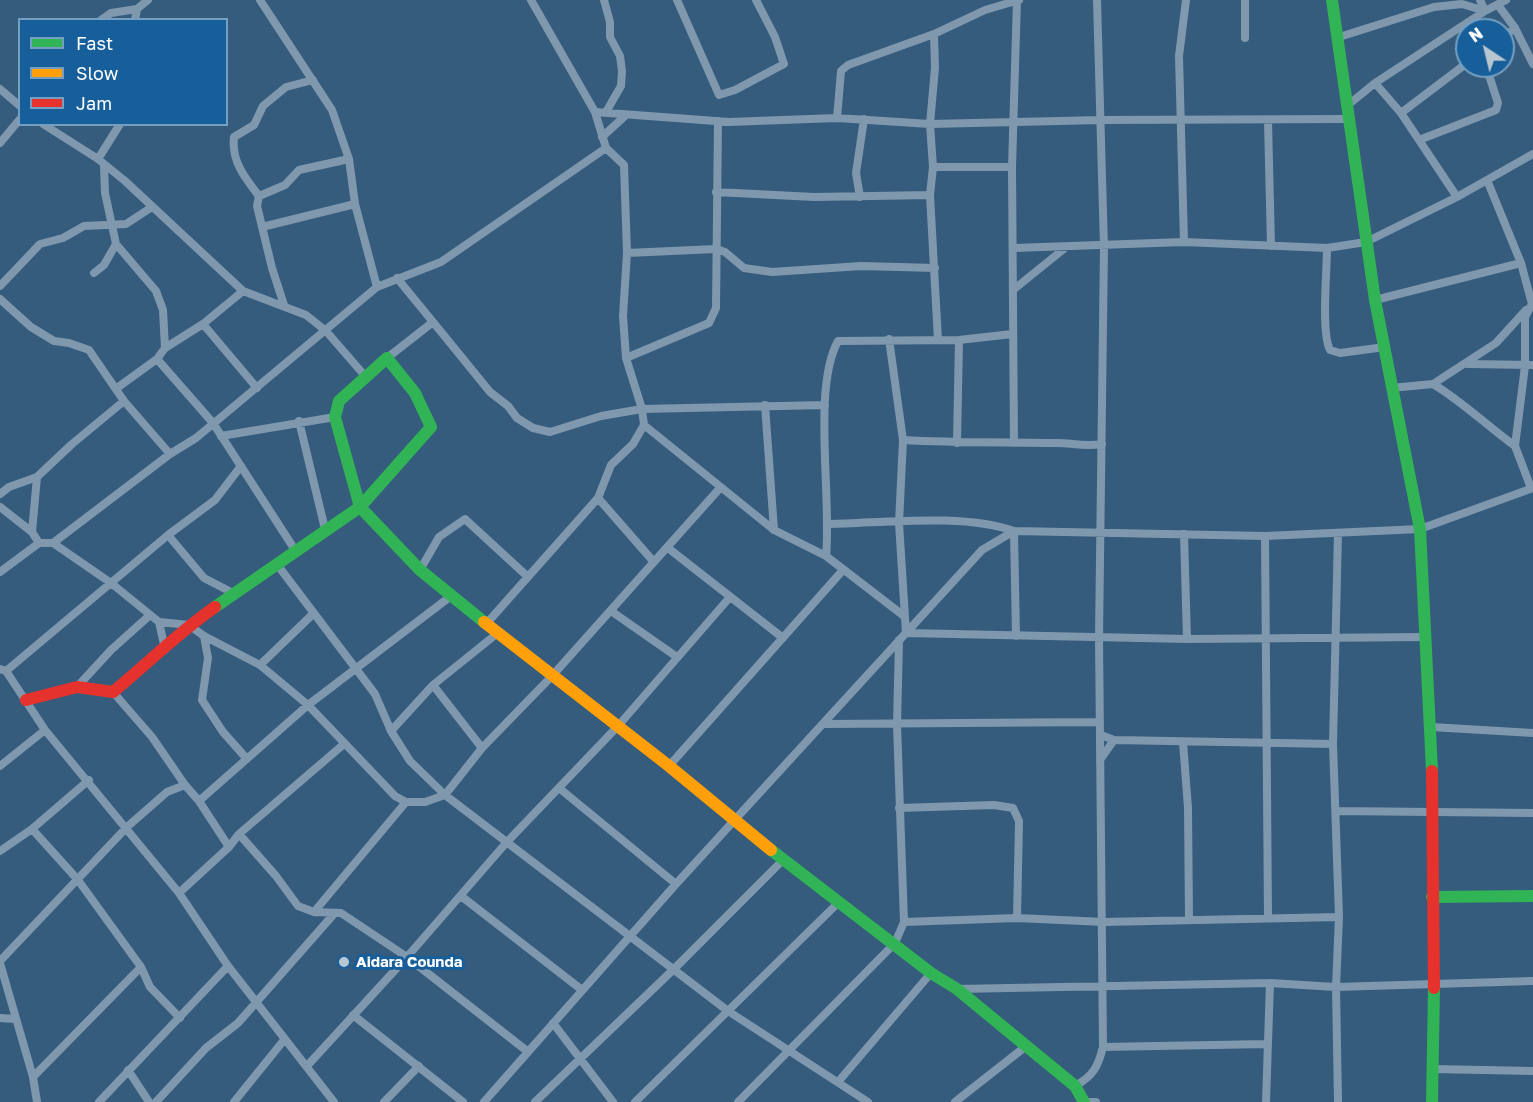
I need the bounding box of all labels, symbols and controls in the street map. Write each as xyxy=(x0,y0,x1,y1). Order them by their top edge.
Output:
legend xyxy=(18,18,228,126)
north arrow xyxy=(1455,18,1515,78)
text: N xyxy=(1465,23,1487,47)
text: Fast xyxy=(76,32,113,54)
text: Slow xyxy=(76,62,118,84)
text: Jam xyxy=(76,92,112,114)
place label: Aidara Counda xyxy=(356,953,462,971)
marker: Aidara Counda xyxy=(337,955,351,969)

